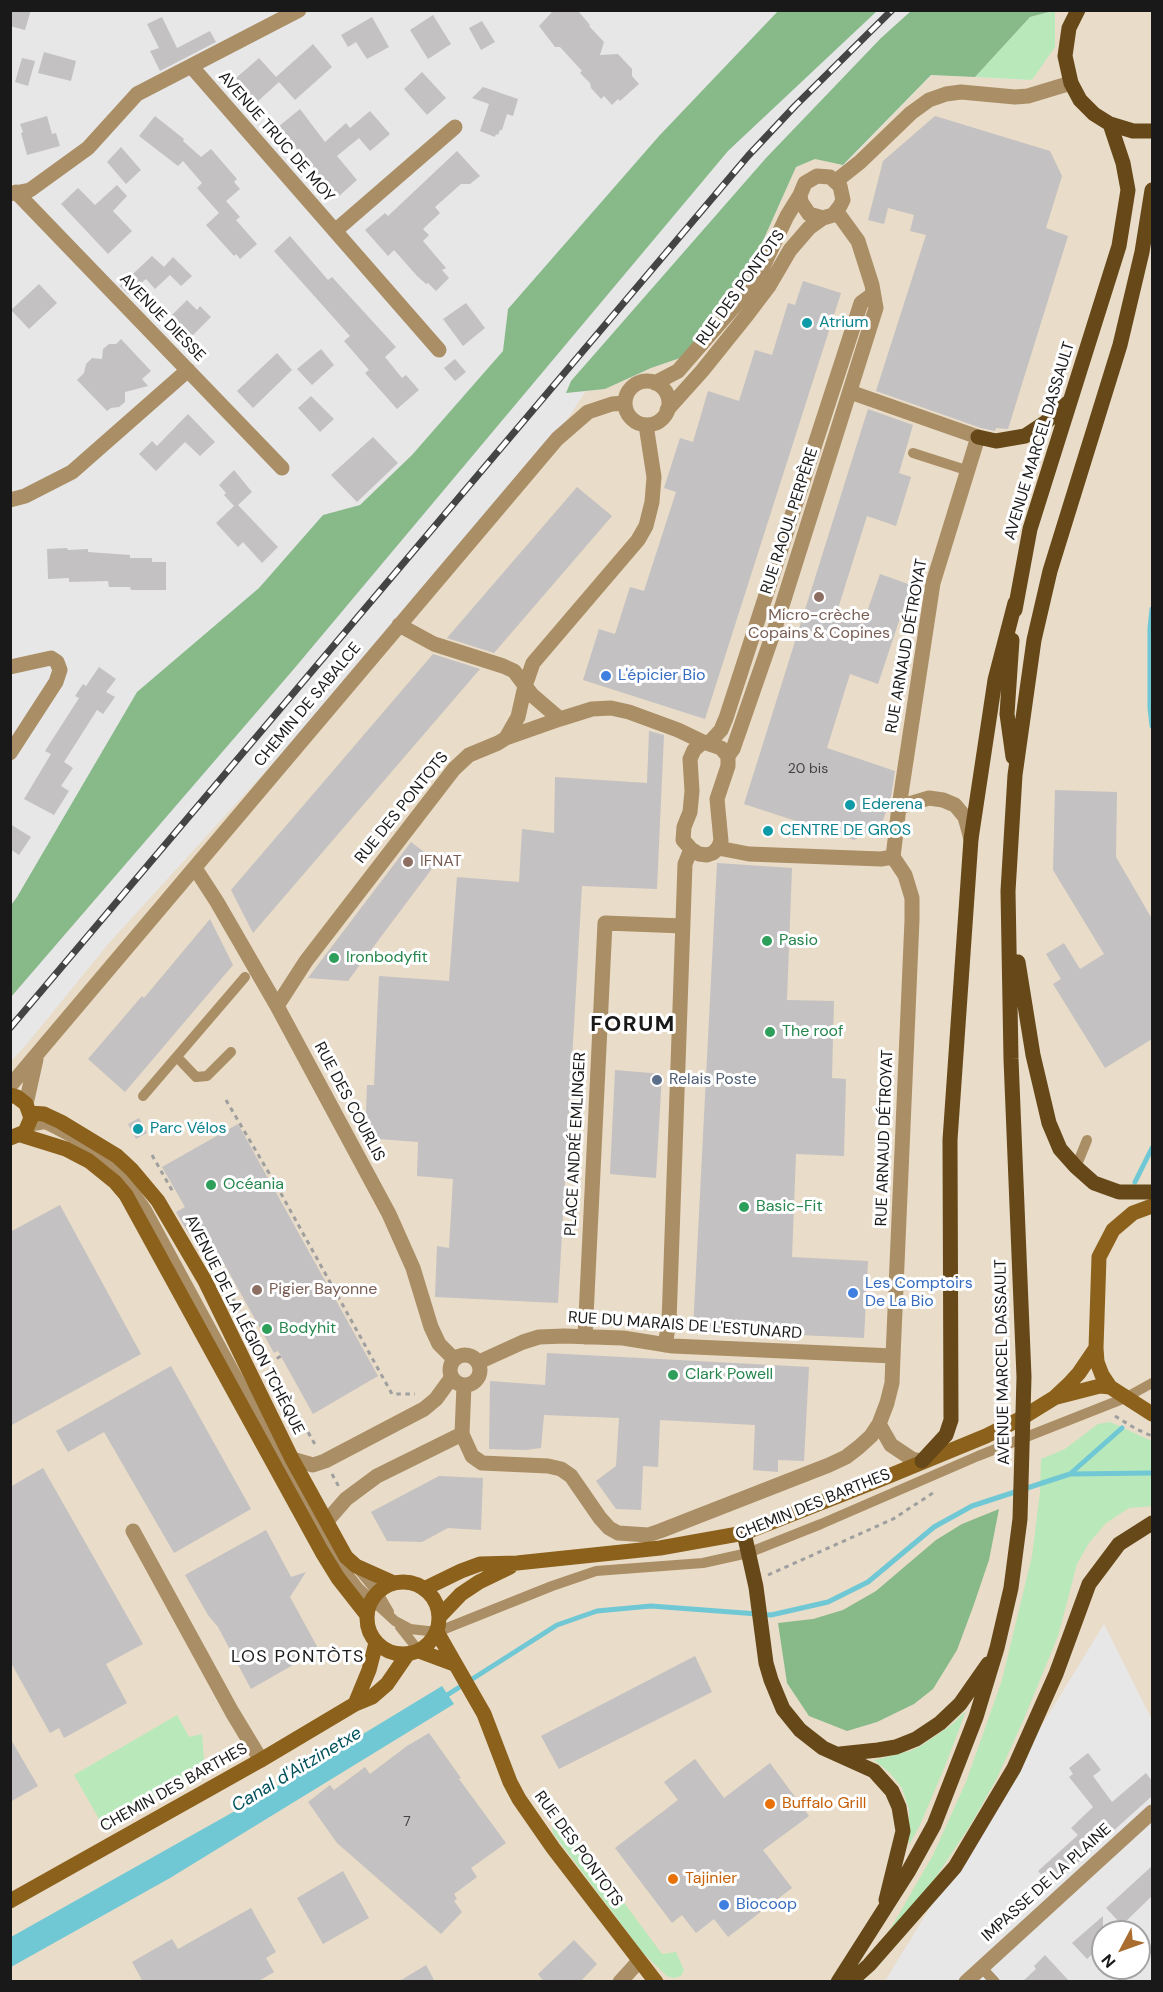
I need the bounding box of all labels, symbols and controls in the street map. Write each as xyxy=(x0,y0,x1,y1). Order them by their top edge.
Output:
street label: AVENUE TRUC DE MOY xyxy=(214,68,338,206)
street label: RUE DES PONTOTS xyxy=(693,227,789,349)
street label: AVENUE DIESSE xyxy=(115,270,209,366)
place label: Atrium xyxy=(819,313,868,333)
marker: Atrium xyxy=(800,316,814,330)
street label: AVENUE MARCEL DASSAULT xyxy=(1001,340,1079,542)
street label: RUE RAOUL PERPÈRE xyxy=(757,445,823,597)
street label: RUE ARNAUD DÉTROYAT xyxy=(882,557,932,735)
marker: Micro-crèche Copains & Copines xyxy=(812,590,826,604)
place label: Micro-crèche Copains & Copines xyxy=(748,606,890,644)
street label: CHEMIN DE SABALCE xyxy=(250,639,366,771)
place label: L'épicier Bio xyxy=(618,666,706,686)
marker: L'épicier Bio xyxy=(599,669,613,683)
street label: RUE DES PONTOTS xyxy=(351,748,453,868)
house number: 20 bis xyxy=(788,761,828,777)
place label: Ederena xyxy=(862,795,923,815)
marker: Ederena xyxy=(843,798,857,812)
place label: CENTRE DE GROS xyxy=(780,821,911,841)
marker: CENTRE DE GROS xyxy=(761,824,775,838)
place label: IFNAT xyxy=(420,852,462,872)
marker: IFNAT xyxy=(401,855,415,869)
place label: Pasio xyxy=(779,931,818,951)
marker: Pasio xyxy=(760,934,774,948)
place label: Ironbodyfit xyxy=(346,948,428,968)
marker: Ironbodyfit xyxy=(327,951,341,965)
district label: FORUM xyxy=(590,1012,676,1038)
place label: The roof xyxy=(782,1022,844,1042)
marker: The roof xyxy=(763,1025,777,1039)
street label: RUE DES COURLIS xyxy=(310,1039,388,1165)
street label: RUE ARNAUD DÉTROYAT xyxy=(872,1049,898,1227)
street label: PLACE ANDRÉ EMLINGER xyxy=(562,1051,590,1237)
place label: Relais Poste xyxy=(669,1070,757,1090)
marker: Relais Poste xyxy=(650,1073,664,1087)
place label: Parc Vélos xyxy=(150,1119,226,1139)
marker: Parc Vélos xyxy=(131,1122,145,1136)
place label: Océania xyxy=(223,1175,284,1195)
marker: Océania xyxy=(204,1178,218,1192)
place label: Basic-Fit xyxy=(756,1197,823,1217)
marker: Basic-Fit xyxy=(737,1200,751,1214)
street label: AVENUE DE LA LÉGION TCHÈQUE xyxy=(180,1212,308,1438)
street label: AVENUE MARCEL DASSAULT xyxy=(992,1259,1014,1465)
place label: Les Comptoirs De La Bio xyxy=(865,1274,973,1312)
place label: Pigier Bayonne xyxy=(269,1280,377,1300)
marker: Pigier Bayonne xyxy=(250,1283,264,1297)
marker: Les Comptoirs De La Bio xyxy=(846,1286,860,1300)
street label: RUE DU MARAIS DE L'ESTUNARD xyxy=(567,1308,803,1344)
place label: Bodyhit xyxy=(279,1319,336,1339)
marker: Bodyhit xyxy=(260,1322,274,1336)
place label: Clark Powell xyxy=(685,1365,773,1385)
marker: Clark Powell xyxy=(666,1368,680,1382)
street label: CHEMIN DES BARTHES xyxy=(733,1465,893,1545)
district label: LOS PONTÒTS xyxy=(231,1646,365,1668)
water label: Canal d'Aitzinetxe xyxy=(228,1723,366,1817)
street label: CHEMIN DES BARTHES xyxy=(97,1740,251,1836)
street label: RUE DES PONTOTS xyxy=(530,1788,626,1910)
place label: Buffalo Grill xyxy=(782,1794,866,1814)
marker: Buffalo Grill xyxy=(763,1797,777,1811)
house number: 7 xyxy=(403,1814,411,1830)
street label: IMPASSE DE LA PLAINE xyxy=(978,1820,1116,1946)
place label: Tajinier xyxy=(685,1869,737,1889)
marker: Tajinier xyxy=(666,1872,680,1886)
place label: Biocoop xyxy=(736,1895,797,1915)
marker: Biocoop xyxy=(717,1898,731,1912)
north arrow xyxy=(1091,1920,1151,1980)
text: N xyxy=(1097,1950,1120,1972)

